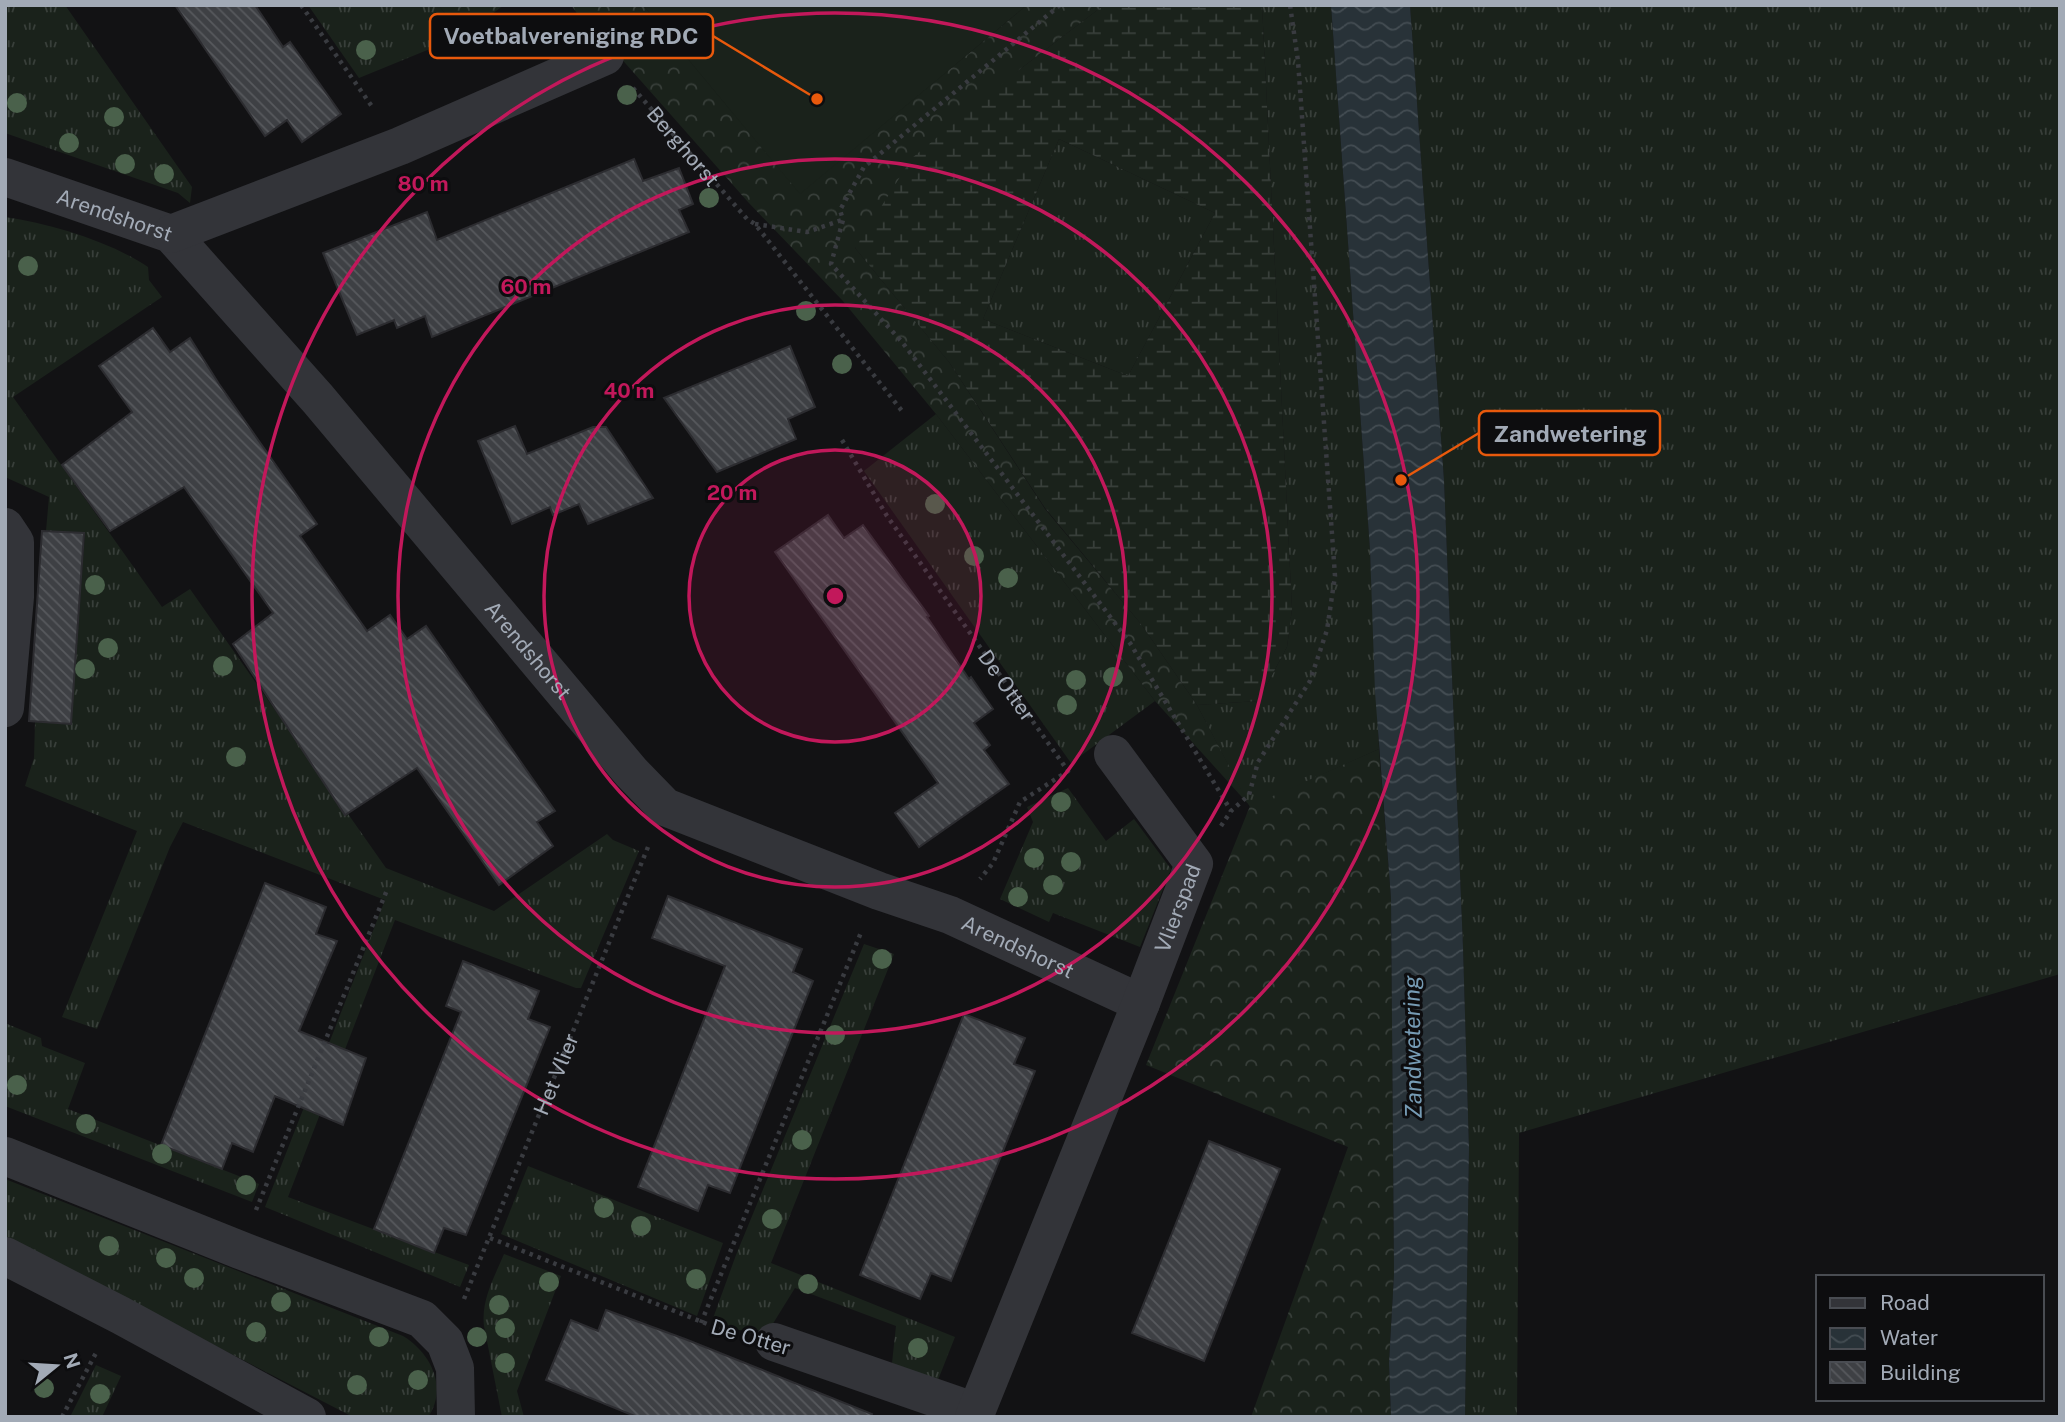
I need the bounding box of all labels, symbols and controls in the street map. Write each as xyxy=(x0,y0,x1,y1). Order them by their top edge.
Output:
callout: Voetbalvereniging RDC xyxy=(430,14,713,58)
text: Voetbalvereniging RDC xyxy=(444,22,698,49)
street label: Berghorst xyxy=(642,101,725,191)
text: 80 m xyxy=(397,171,449,196)
street label: Arendshorst xyxy=(53,183,176,246)
text: 60 m xyxy=(501,274,551,299)
text: 40 m xyxy=(604,378,654,403)
callout: Zandwetering xyxy=(1479,411,1660,455)
text: Zandwetering xyxy=(1493,420,1647,447)
text: 20 m xyxy=(707,480,757,505)
centre of rings xyxy=(823,584,847,608)
street label: Arendshorst xyxy=(480,596,577,704)
street label: De Otter xyxy=(973,645,1041,726)
street label: Vlierspad xyxy=(1149,860,1205,956)
street label: Arendshorst xyxy=(958,910,1078,983)
water label: Zandwetering xyxy=(1397,975,1427,1119)
street label: Het Vlier xyxy=(528,1029,583,1118)
legend xyxy=(1816,1275,2044,1401)
text: Road xyxy=(1880,1290,1930,1315)
street label: De Otter xyxy=(708,1314,794,1360)
text: Water xyxy=(1880,1325,1938,1350)
north arrow xyxy=(21,1331,91,1401)
text: N xyxy=(59,1350,85,1371)
text: Building xyxy=(1880,1360,1961,1385)

